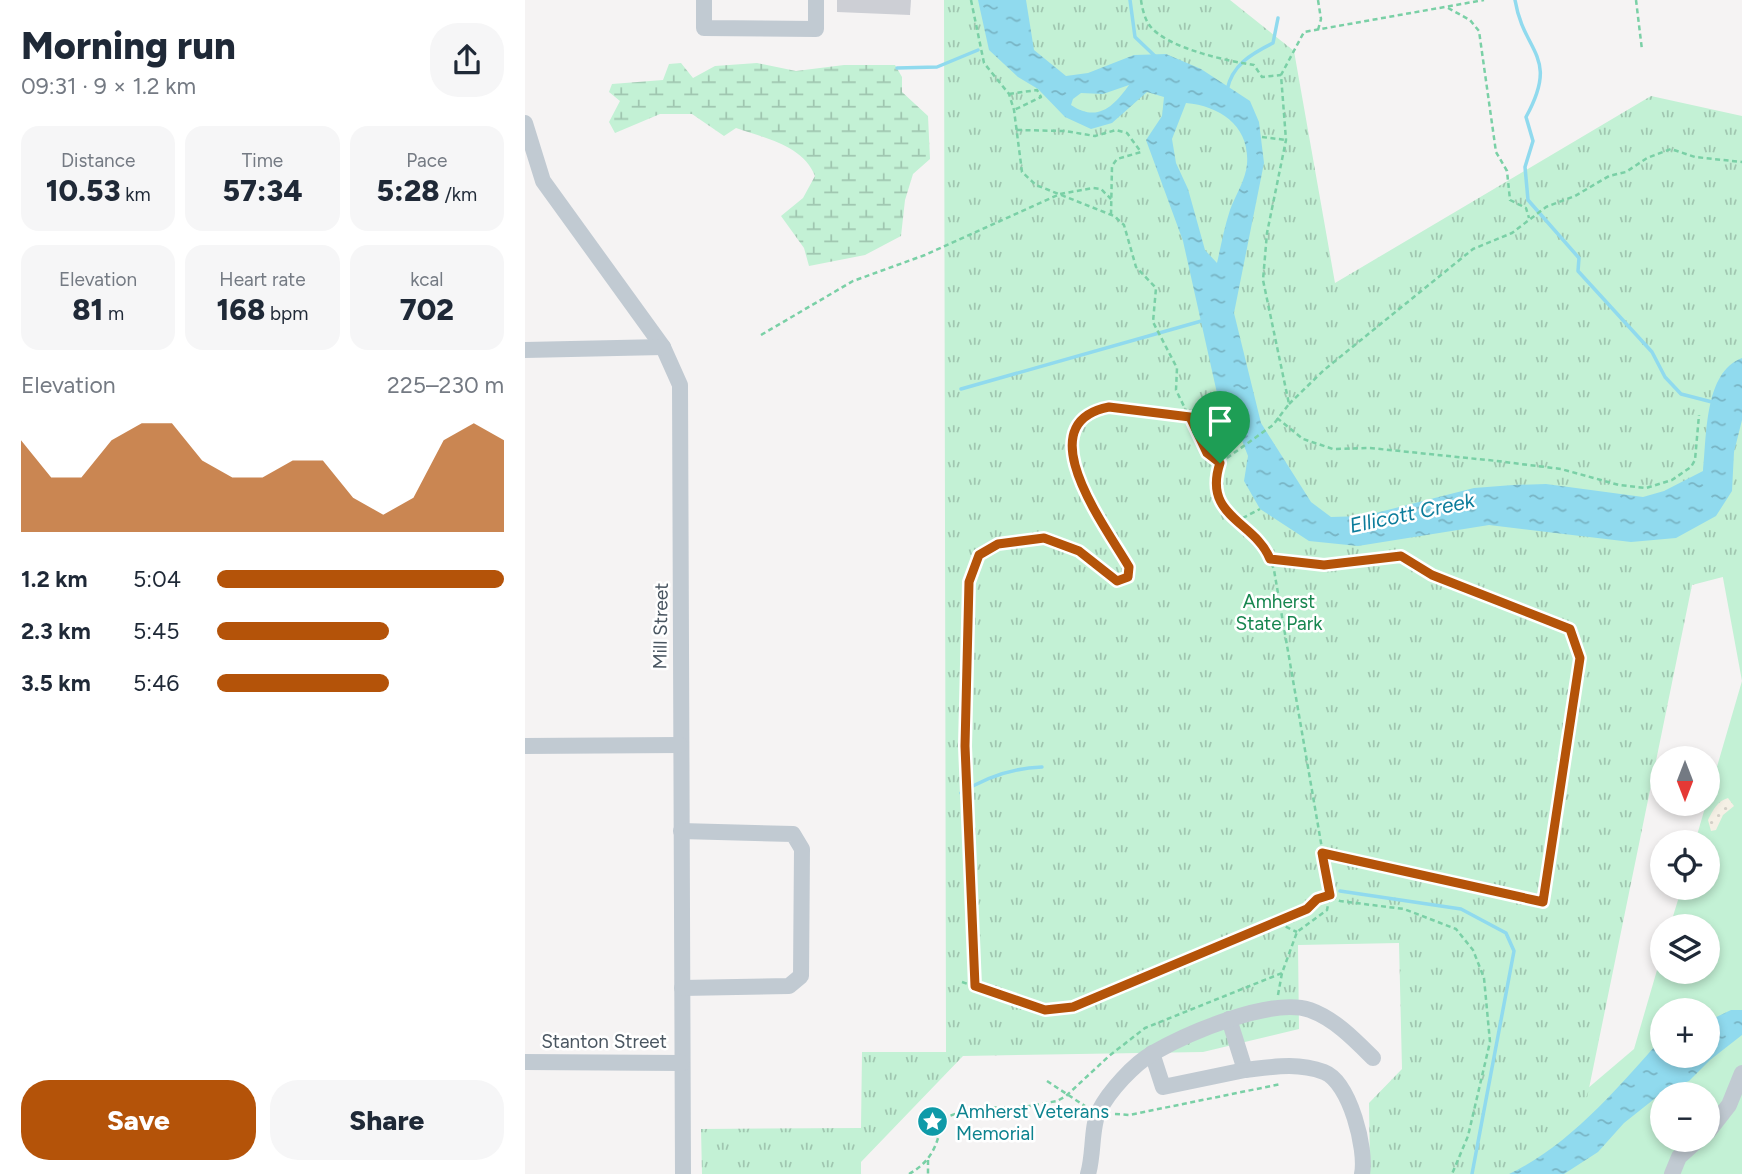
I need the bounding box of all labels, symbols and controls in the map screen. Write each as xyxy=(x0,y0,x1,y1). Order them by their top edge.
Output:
text: Morning run xyxy=(21,23,236,69)
button: share xyxy=(430,23,504,97)
text: 09:31 · 9 × 1.2 km xyxy=(21,72,196,100)
text: Distance xyxy=(61,149,135,172)
text: Time xyxy=(242,149,283,172)
text: Pace xyxy=(406,149,447,172)
text: 10.53 xyxy=(46,172,120,209)
text: 57:34 xyxy=(222,172,303,209)
text: 5:28 xyxy=(376,172,440,209)
text: km xyxy=(120,183,151,206)
text: /km xyxy=(440,183,477,206)
text: Elevation xyxy=(59,268,137,291)
text: Heart rate xyxy=(219,268,306,291)
text: kcal xyxy=(410,268,443,291)
text: 81 xyxy=(72,291,103,328)
text: 168 xyxy=(217,291,265,328)
text: 702 xyxy=(400,291,454,328)
text: m xyxy=(103,302,124,325)
text: bpm xyxy=(265,302,308,325)
text: Elevation xyxy=(21,371,116,399)
text: 225–230 m xyxy=(387,371,504,399)
pin xyxy=(1190,391,1250,463)
icon: arrive xyxy=(1201,402,1239,440)
water label: Ellicott Creek xyxy=(1347,487,1477,538)
text: 1.2 km xyxy=(21,565,88,593)
text: 5:04 xyxy=(133,565,181,593)
street label: Mill Street xyxy=(648,582,673,670)
park label: Amherst State Park xyxy=(1236,590,1323,635)
text: 2.3 km xyxy=(21,617,91,645)
text: 5:45 xyxy=(133,617,180,645)
text: 3.5 km xyxy=(21,669,91,697)
text: 5:46 xyxy=(133,669,179,697)
north arrow xyxy=(1650,746,1720,816)
map controls xyxy=(1650,746,1720,1152)
button: locate xyxy=(1650,830,1720,900)
button: layers xyxy=(1650,914,1720,984)
button: + xyxy=(1650,998,1720,1068)
street label: Stanton Street xyxy=(541,1030,667,1053)
button: Save xyxy=(21,1080,256,1160)
button: Share xyxy=(270,1080,504,1160)
button: − xyxy=(1650,1082,1720,1152)
place label: Amherst Veterans Memorial xyxy=(956,1100,1109,1145)
place icon: Amherst Veterans Memorial xyxy=(916,1105,950,1139)

